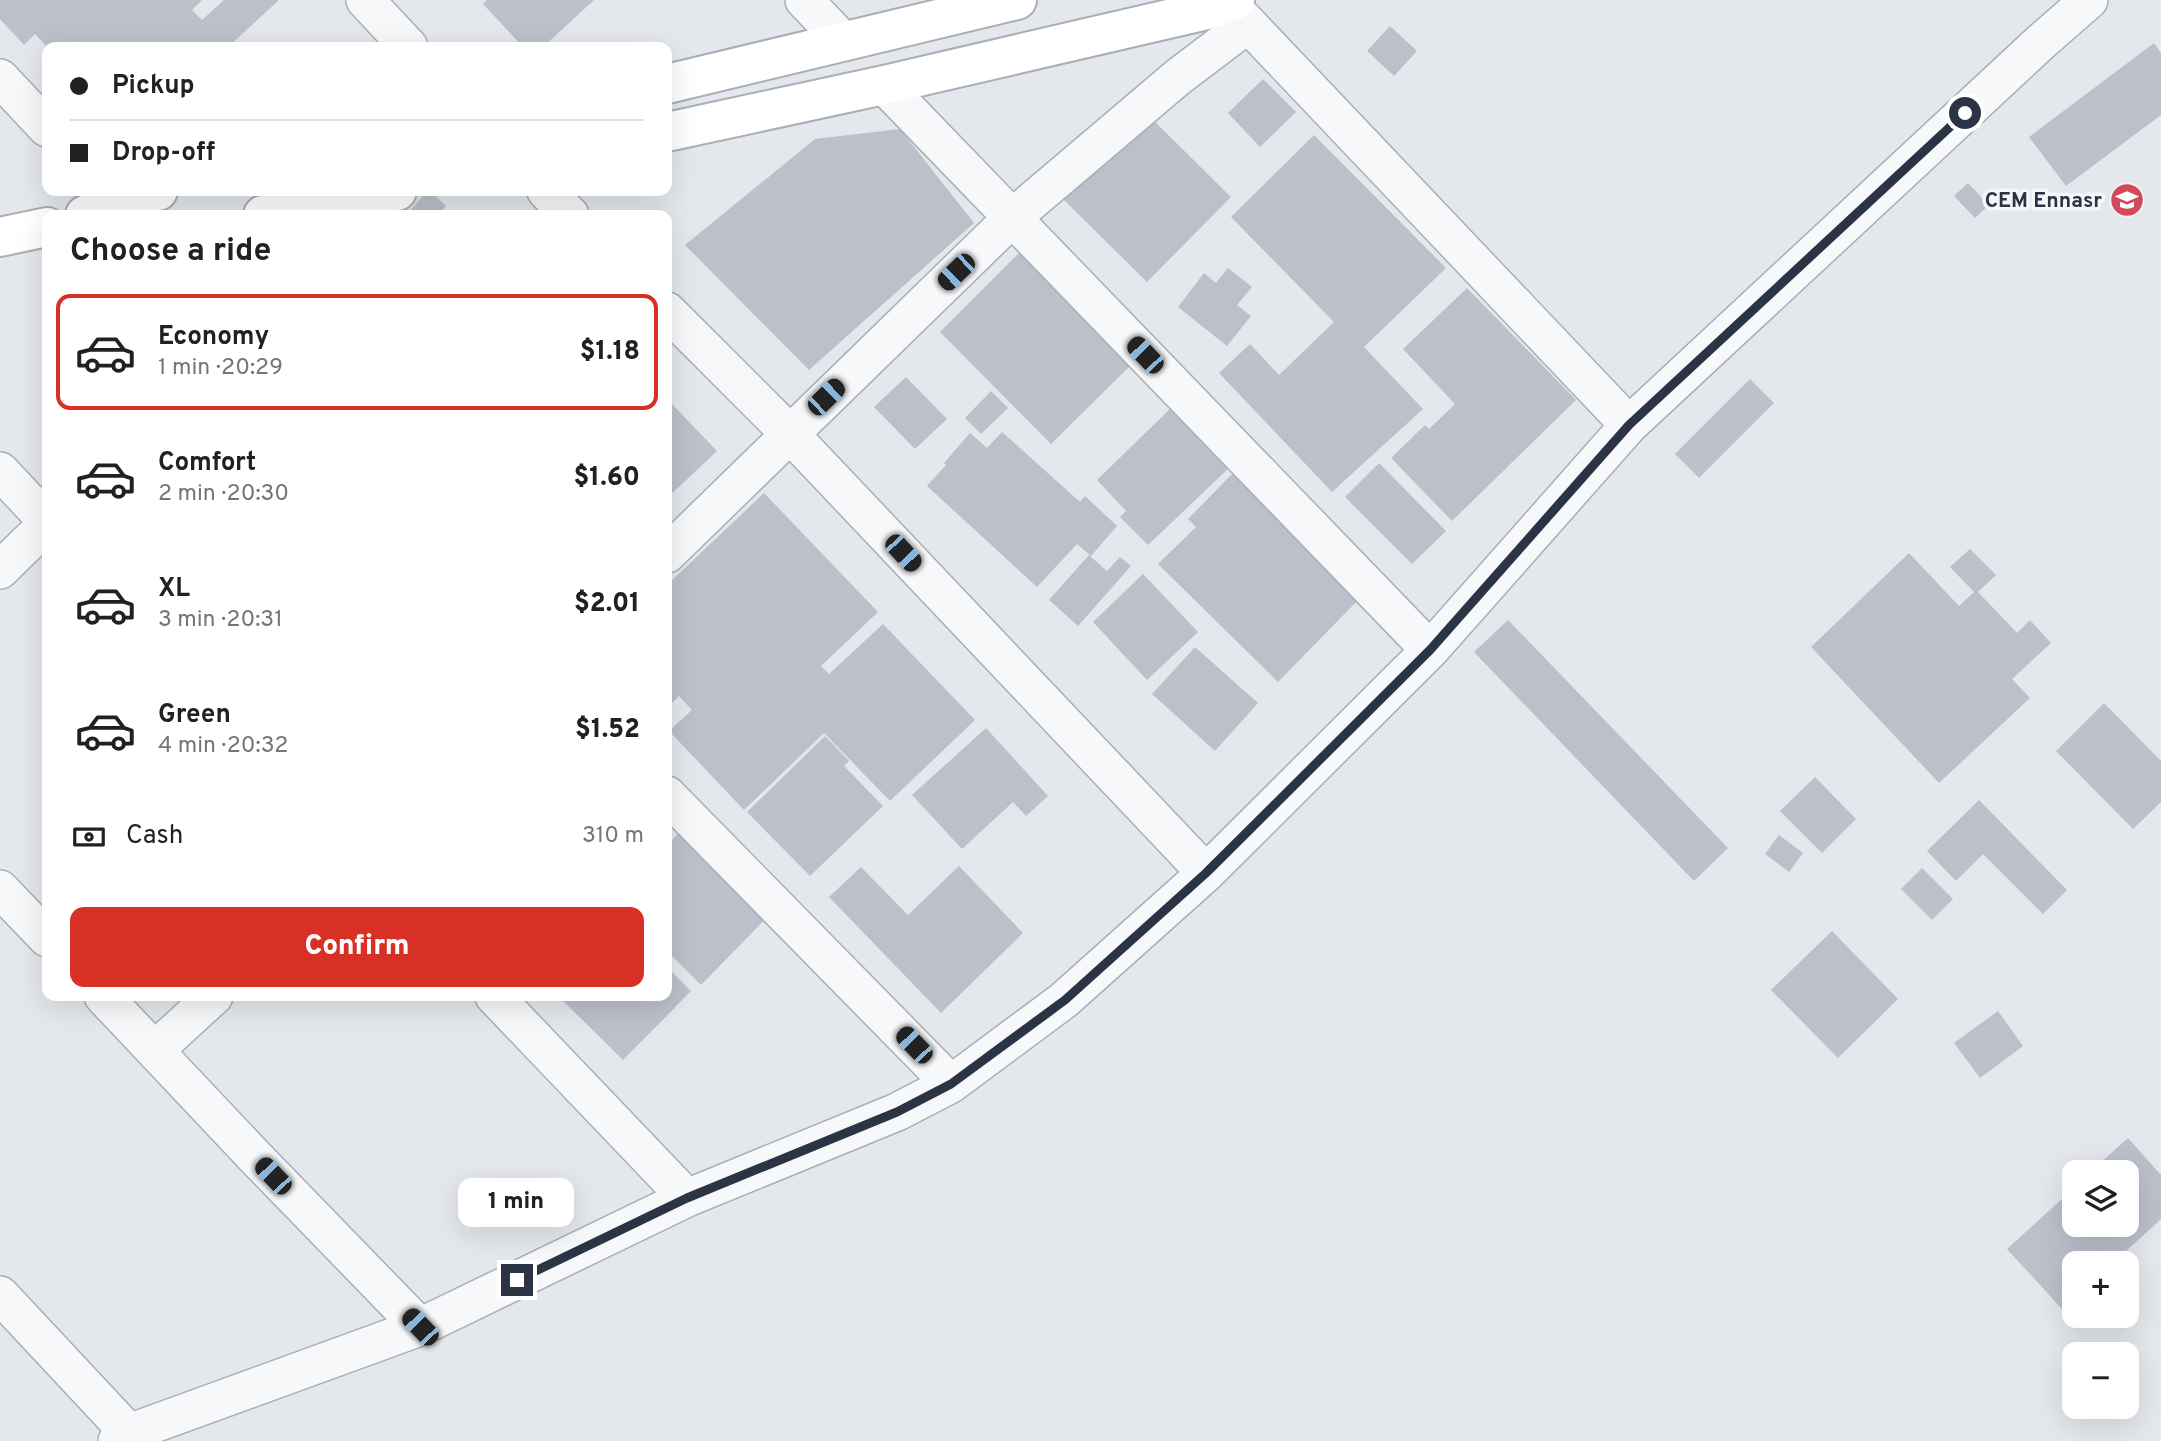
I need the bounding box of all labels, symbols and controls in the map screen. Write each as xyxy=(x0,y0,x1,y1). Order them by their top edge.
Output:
text: Pickup xyxy=(112,70,195,103)
route start xyxy=(1949,97,1981,129)
text: Drop-off xyxy=(112,137,215,170)
school or university icon: CEM Ennasr xyxy=(2108,181,2146,219)
place label: CEM Ennasr xyxy=(1985,188,2102,215)
text: Choose a ride xyxy=(70,232,271,272)
car xyxy=(934,250,979,294)
icon: car xyxy=(74,321,137,384)
text: Economy xyxy=(158,321,269,354)
car xyxy=(1123,333,1168,377)
text: $1.18 xyxy=(580,336,640,369)
text: 1 min · 20:29 xyxy=(158,354,283,383)
car xyxy=(804,375,849,419)
icon: car xyxy=(74,447,137,510)
text: Comfort xyxy=(158,447,256,480)
text: $1.60 xyxy=(573,462,640,495)
text: 2 min · 20:30 xyxy=(158,480,289,509)
car xyxy=(881,530,926,576)
icon: car xyxy=(74,573,137,636)
text: XL xyxy=(158,573,190,606)
text: $2.01 xyxy=(574,588,640,621)
text: 3 min · 20:31 xyxy=(158,606,283,635)
icon: car xyxy=(74,699,137,762)
text: Green xyxy=(158,699,231,732)
text: $1.52 xyxy=(575,714,640,747)
text: 4 min · 20:32 xyxy=(158,732,288,761)
icon: cash xyxy=(70,818,108,856)
text: Cash xyxy=(126,820,183,853)
text: 310 m xyxy=(582,822,644,851)
button: Confirm xyxy=(70,907,644,987)
car xyxy=(892,1023,937,1067)
car xyxy=(251,1154,296,1198)
map controls xyxy=(2062,1160,2139,1419)
button: layers xyxy=(2062,1160,2139,1237)
callout: 1 min xyxy=(459,1178,575,1228)
text: 1 min xyxy=(488,1188,544,1217)
button: + xyxy=(2062,1251,2139,1328)
route end xyxy=(501,1264,533,1296)
car xyxy=(398,1305,443,1349)
button: − xyxy=(2062,1342,2139,1419)

